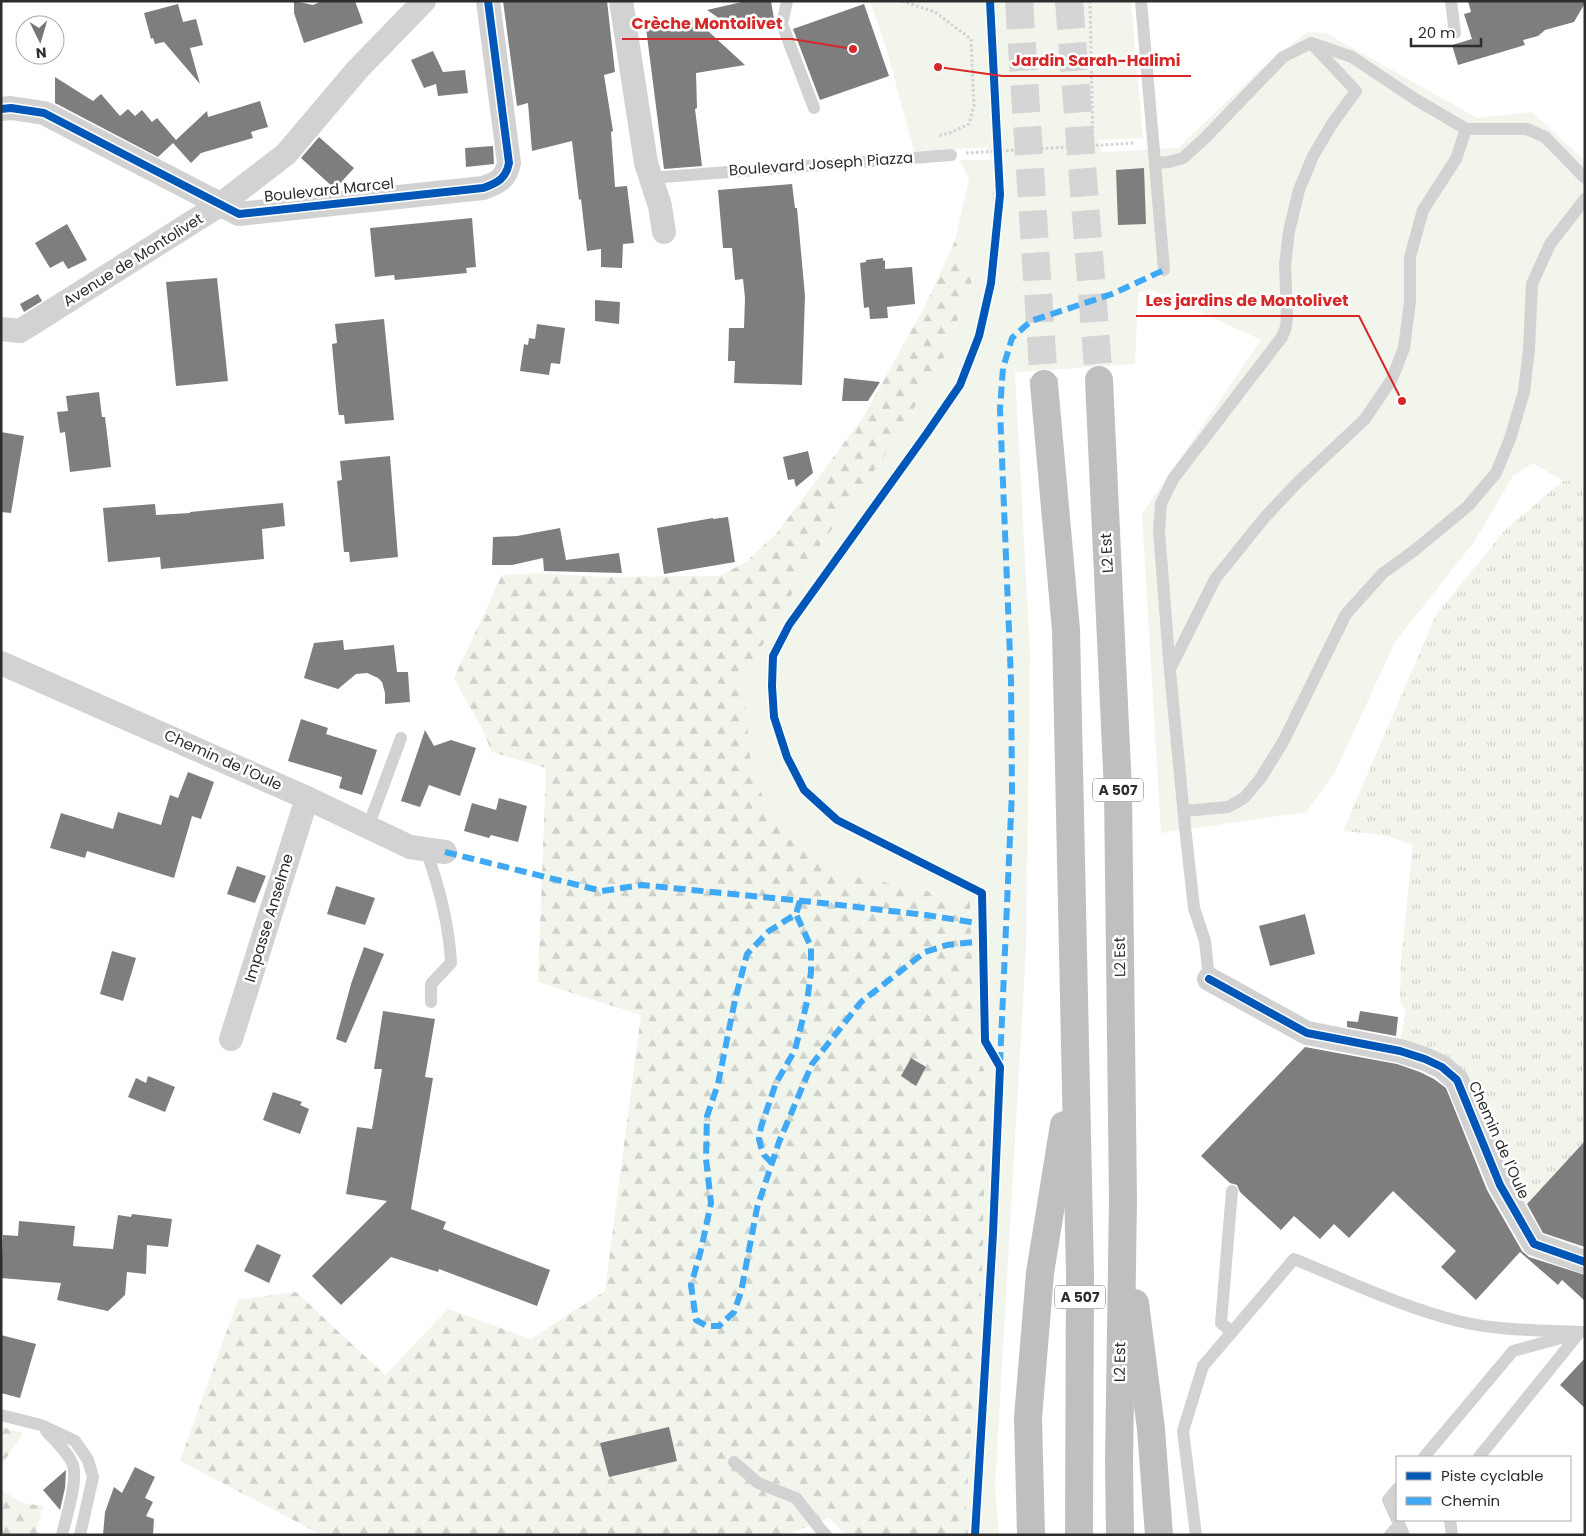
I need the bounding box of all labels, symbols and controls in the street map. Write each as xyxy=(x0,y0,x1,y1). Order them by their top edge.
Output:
callout: Crèche Montolivet xyxy=(622,8,792,39)
text: Crèche Montolivet xyxy=(632,12,782,35)
north arrow xyxy=(15,15,65,65)
scale bar xyxy=(1411,15,1481,47)
text: 20 m xyxy=(1418,22,1456,43)
text: N xyxy=(35,43,47,63)
callout: Jardin Sarah-Halimi xyxy=(1002,45,1191,76)
text: Jardin Sarah-Halimi xyxy=(1012,49,1180,72)
street label: Boulevard Joseph Piazza xyxy=(728,147,914,180)
street label: Boulevard Marcel xyxy=(263,172,395,207)
street label: Avenue de Montolivet xyxy=(59,208,207,311)
callout: Les jardins de Montolivet xyxy=(1136,285,1359,316)
text: Les jardins de Montolivet xyxy=(1145,289,1349,312)
street label: L2 Est xyxy=(1095,532,1118,574)
street label: Chemin de l'Oule xyxy=(161,724,286,795)
road number: A 507 xyxy=(1093,778,1143,802)
street label: Impasse Anselme xyxy=(239,851,298,985)
street label: L2 Est xyxy=(1109,937,1130,977)
street label: Chemin de l'Oule xyxy=(1464,1077,1535,1202)
road number: A 507 xyxy=(1055,1285,1105,1308)
street label: L2 Est xyxy=(1109,1342,1130,1382)
legend xyxy=(1396,1456,1571,1521)
text: Piste cyclable xyxy=(1441,1465,1544,1486)
text: Chemin xyxy=(1441,1490,1500,1511)

